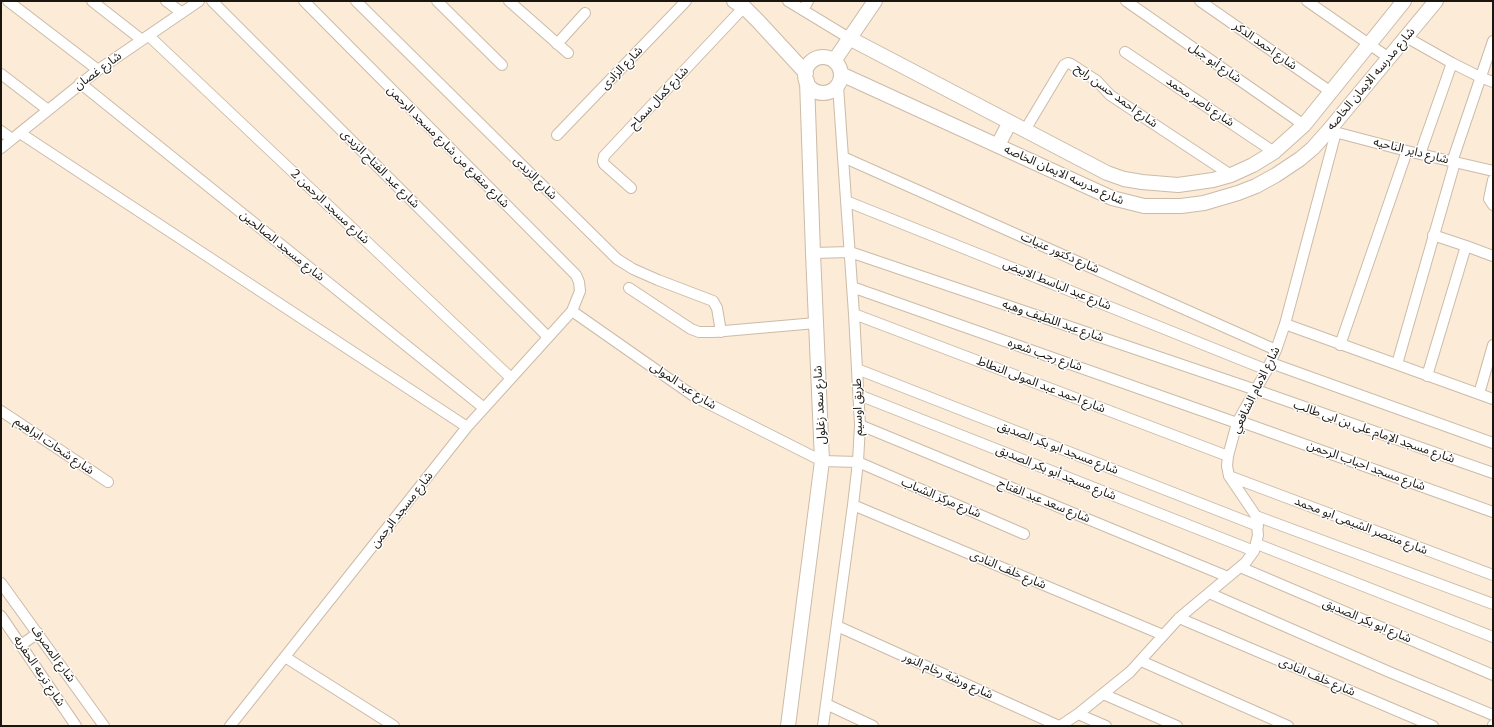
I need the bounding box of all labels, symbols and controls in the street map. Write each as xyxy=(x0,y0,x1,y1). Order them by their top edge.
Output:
street label: شارع احمد الدكر xyxy=(1230,19,1300,73)
street label: شارع مدرسه الايمان الخاصه xyxy=(1324,25,1418,133)
street label: شارع أبو جبل xyxy=(1186,40,1244,86)
street label: شارع الزادى xyxy=(598,43,646,93)
street label: شارع غصان xyxy=(71,49,125,93)
street label: شارع احمد حسن رابح xyxy=(1072,61,1160,131)
street label: شارع كمال سماح xyxy=(626,64,692,132)
street label: شارع ناصر محمد xyxy=(1163,74,1237,130)
street label: شارع متفرع من شارع مسجد الرحمن xyxy=(384,83,512,211)
street label: شارع عبد الفتاح الزيدى xyxy=(338,127,422,211)
street label: شارع داير الناحيه xyxy=(1372,135,1450,167)
street label: شارع مدرسه الايمان الخاصه xyxy=(1002,142,1126,208)
street label: شارع الزيدى xyxy=(510,153,560,203)
street label: شارع مسجد الرحمن 2 xyxy=(288,167,372,247)
street label: شارع مسجد الصالحين xyxy=(237,208,327,284)
street label: شارع دكتور عنيات xyxy=(1019,229,1101,277)
street label: شارع عبد الباسط الابيض xyxy=(1001,257,1113,313)
street label: شارع عبد اللطيف وهبه xyxy=(1000,297,1106,345)
street label: شارع رجب شعره xyxy=(1006,335,1084,375)
street label: شارع الامام الشافعي xyxy=(1229,344,1283,436)
street label: شارع احمد عبد المولى النطاط xyxy=(975,354,1107,416)
street label: شارع عبد المولى xyxy=(647,359,719,413)
street label: شارع سعد زغلول xyxy=(811,365,829,445)
street label: طريق اوسيم xyxy=(850,378,866,436)
street label: شارع مسجد الإمام على بن ابى طالب xyxy=(1291,398,1457,466)
street label: شارع شحات ابراهيم xyxy=(11,414,97,478)
street label: شارع مسجد ابو بكر الصديق xyxy=(996,418,1120,478)
street label: شارع مسجد احباب الرحمن xyxy=(1305,438,1427,494)
street label: شارع مسجد أبو بكر الصديق xyxy=(994,442,1118,504)
street label: شارع مسجد الرحمن xyxy=(368,469,436,551)
street label: شارع مركز الشباب xyxy=(899,475,983,521)
street label: شارع سعد عبد الفتاح xyxy=(996,476,1092,526)
street label: شارع منتصر الشيمى ابو محمد xyxy=(1292,494,1430,558)
street label: شارع خلف النادى xyxy=(968,547,1048,593)
street label: شارع ابو بكر الصديق xyxy=(1321,596,1413,646)
street label: شارع المصرف xyxy=(28,623,78,685)
street label: شارع ترعه الحفريه xyxy=(10,633,68,709)
street label: شارع ورشة رخام النور xyxy=(901,650,995,702)
street label: شارع خلف النادى xyxy=(1277,654,1357,700)

